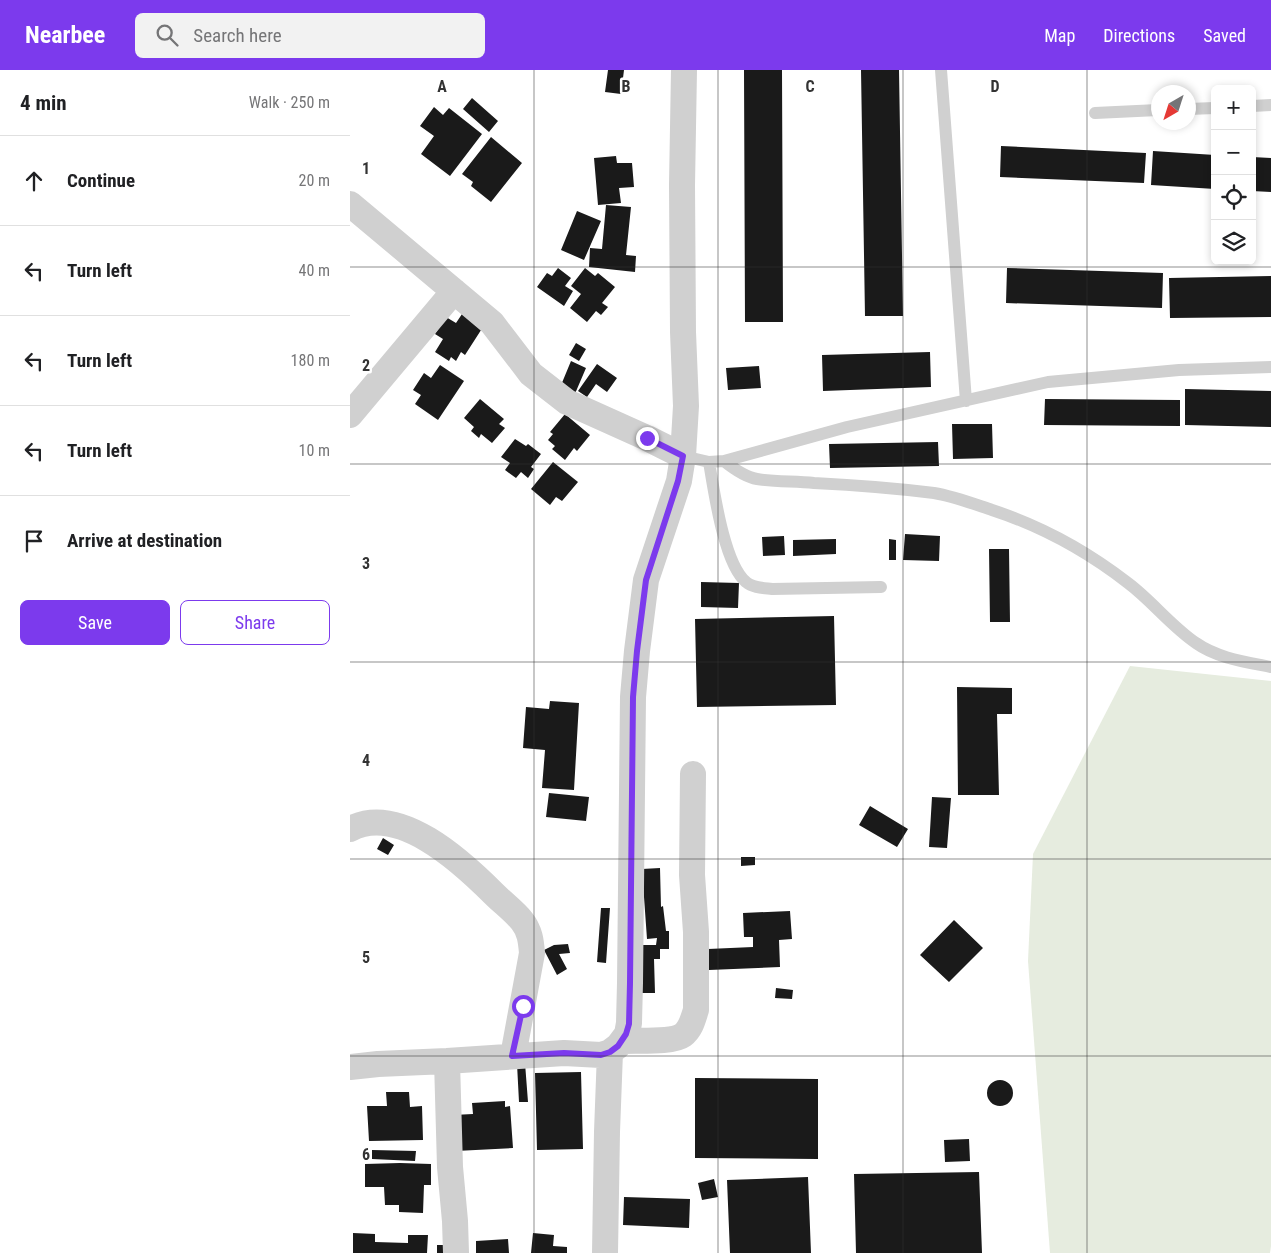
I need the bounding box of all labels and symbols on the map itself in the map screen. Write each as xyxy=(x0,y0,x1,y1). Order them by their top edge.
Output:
text: A xyxy=(437,77,447,96)
text: B xyxy=(622,77,631,96)
text: C xyxy=(805,77,815,96)
text: D xyxy=(990,77,1000,96)
north arrow xyxy=(1151,85,1196,130)
text: 1 xyxy=(362,159,370,178)
text: 2 xyxy=(362,356,370,375)
route end xyxy=(636,427,659,450)
text: 3 xyxy=(362,554,370,573)
text: 4 xyxy=(362,751,370,770)
text: 5 xyxy=(362,948,370,967)
route start xyxy=(512,995,535,1018)
text: 6 xyxy=(362,1145,370,1164)

